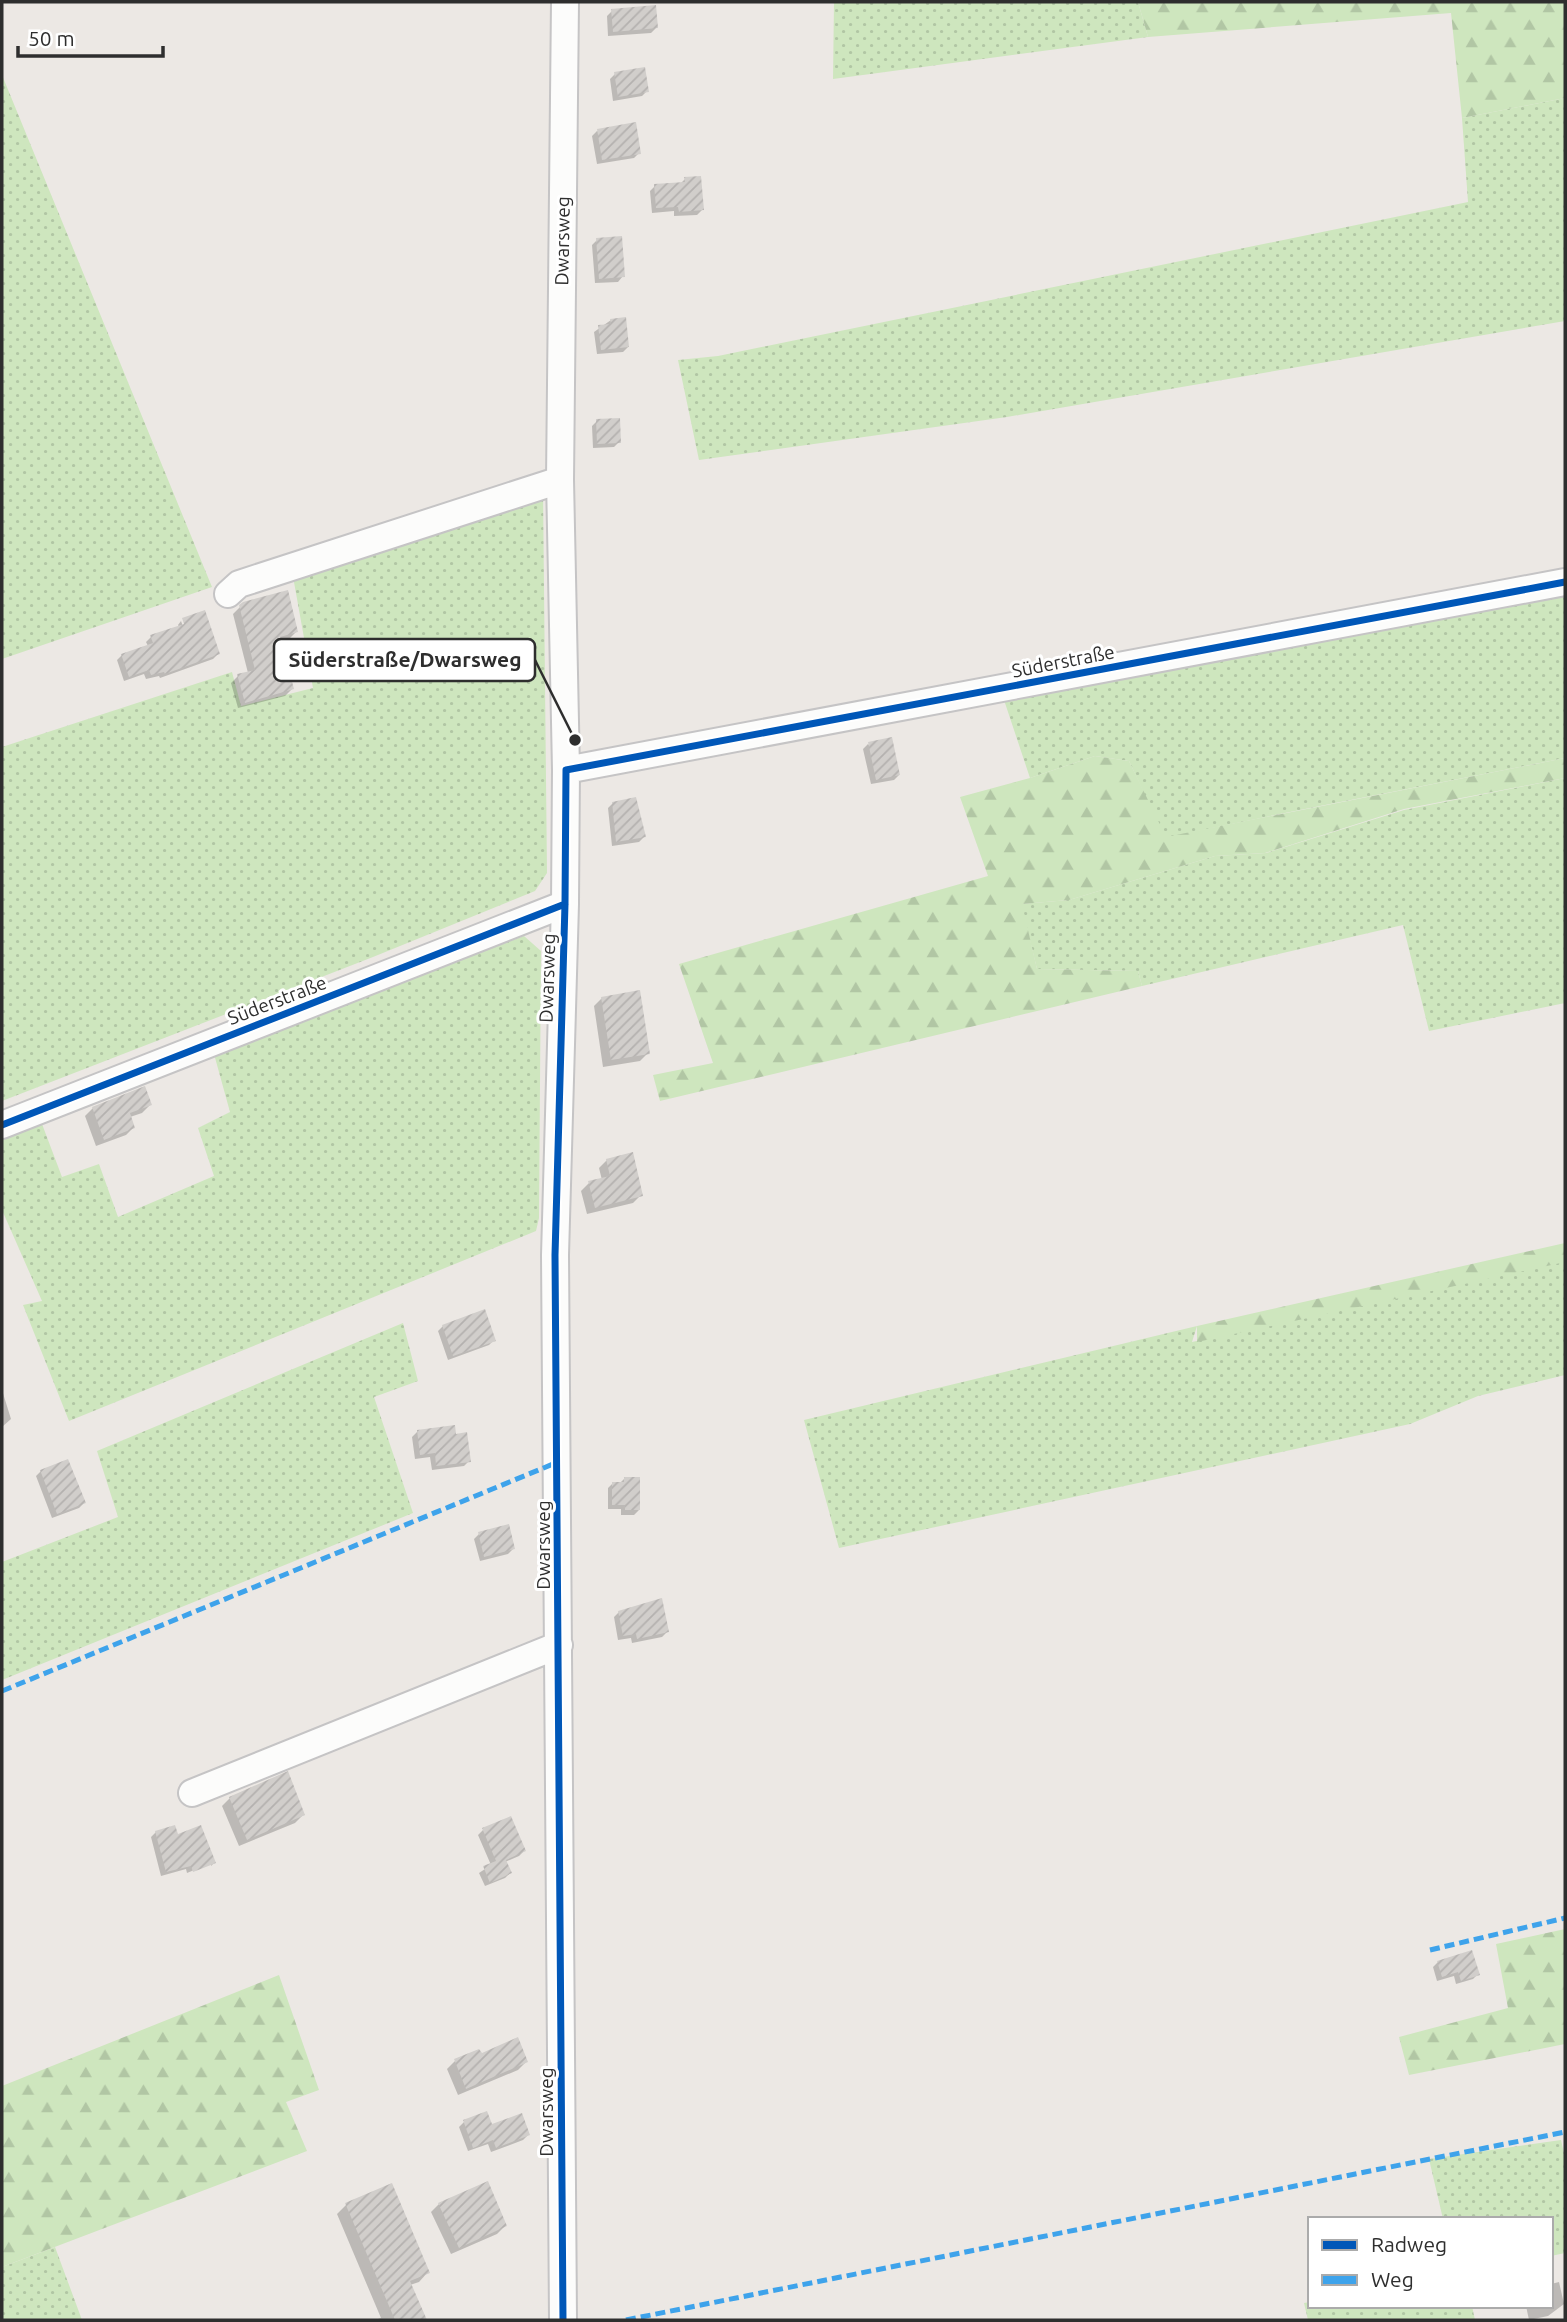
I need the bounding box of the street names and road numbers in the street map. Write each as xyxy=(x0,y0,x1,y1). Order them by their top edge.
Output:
street label: Dwarsweg xyxy=(550,196,574,286)
street label: Süderstraße xyxy=(1010,640,1116,682)
street label: Dwarsweg xyxy=(534,933,560,1023)
street label: Süderstraße xyxy=(224,971,330,1029)
street label: Dwarsweg xyxy=(532,1500,554,1590)
street label: Dwarsweg xyxy=(535,2067,557,2157)

